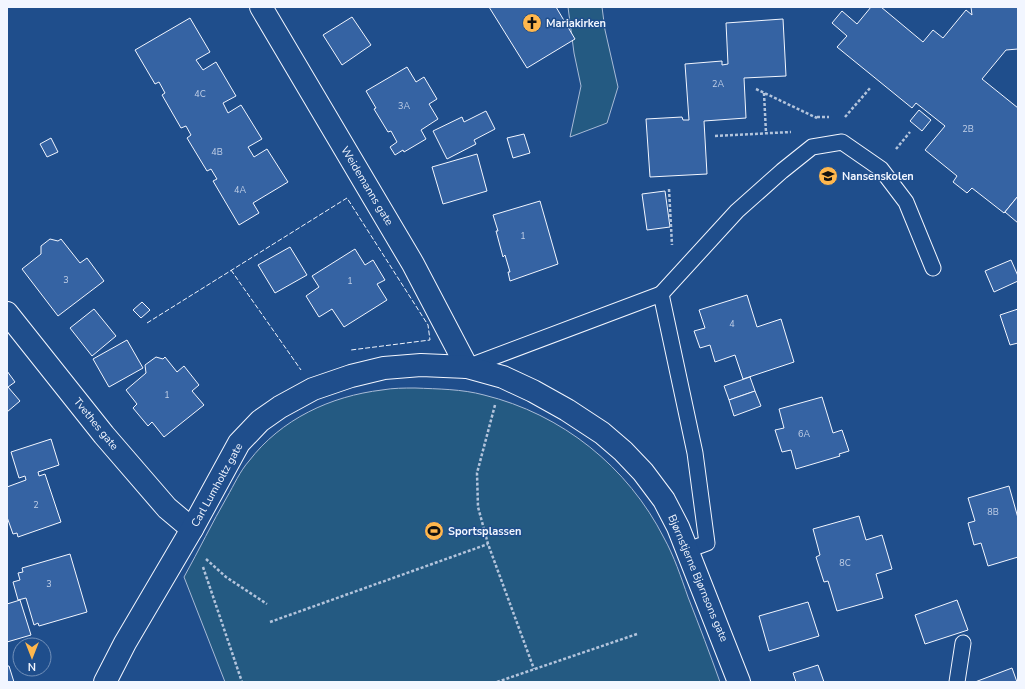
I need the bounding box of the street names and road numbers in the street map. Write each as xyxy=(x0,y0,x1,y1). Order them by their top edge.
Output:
street label: Weidemanns gate xyxy=(337,144,397,229)
street label: Tvethes gate xyxy=(70,395,122,453)
street label: Carl Lumholtz gate xyxy=(188,440,246,530)
street label: Bjørnstjerne Bjørnsons gate xyxy=(664,512,732,644)

